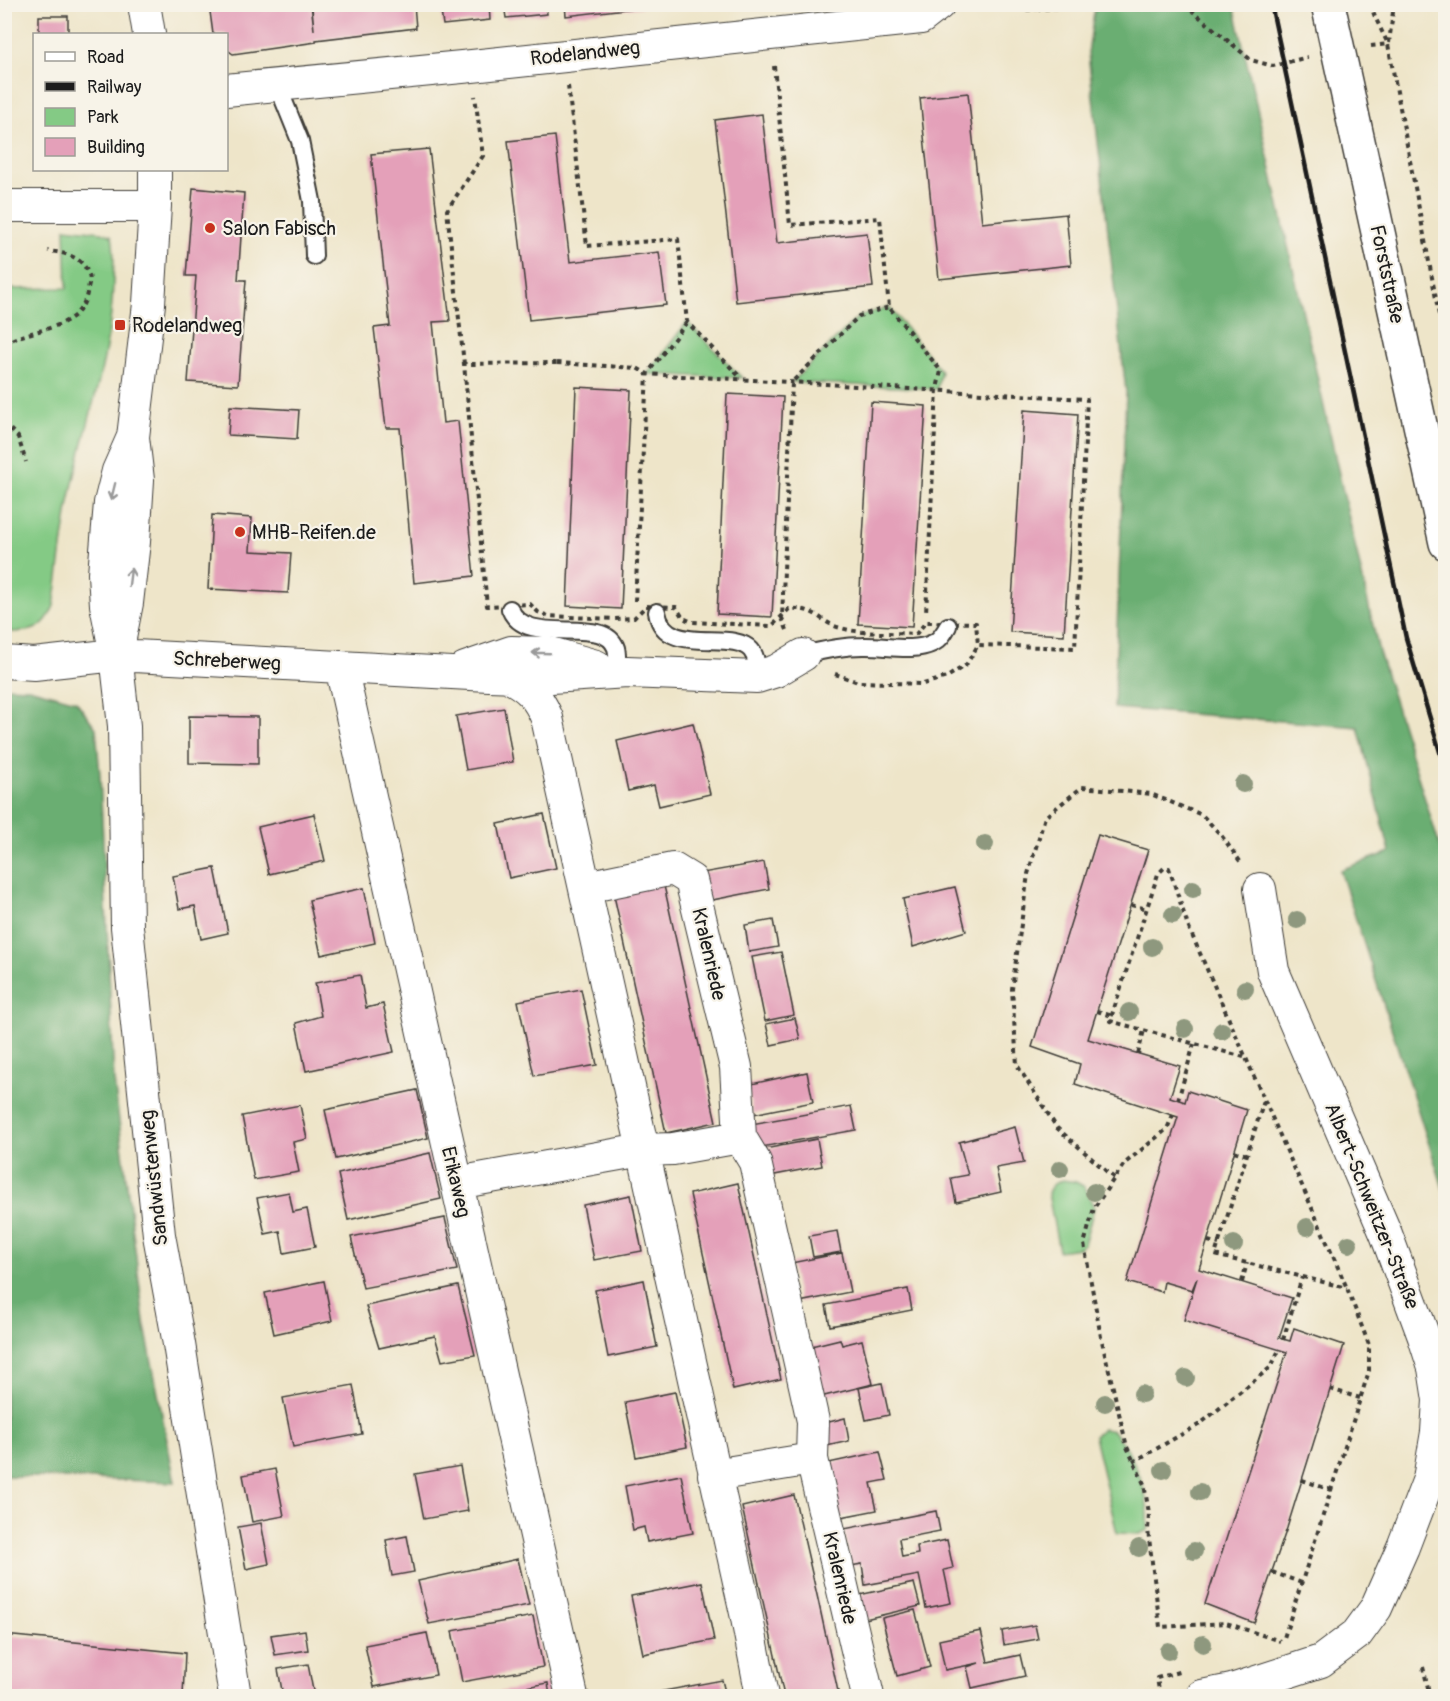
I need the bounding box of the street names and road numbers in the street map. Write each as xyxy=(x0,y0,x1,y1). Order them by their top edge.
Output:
street label: Rodelandweg xyxy=(529,35,641,71)
street label: Forststraße xyxy=(1364,222,1410,326)
street label: Schreberweg xyxy=(172,646,282,676)
street label: Kralenriede xyxy=(686,905,732,1003)
street label: Albert-Schweitzer-Straße xyxy=(1319,1099,1425,1313)
street label: Sandwüstenweg xyxy=(134,1109,174,1247)
street label: Erikaweg xyxy=(436,1144,476,1220)
street label: Kralenriede xyxy=(817,1529,863,1627)

